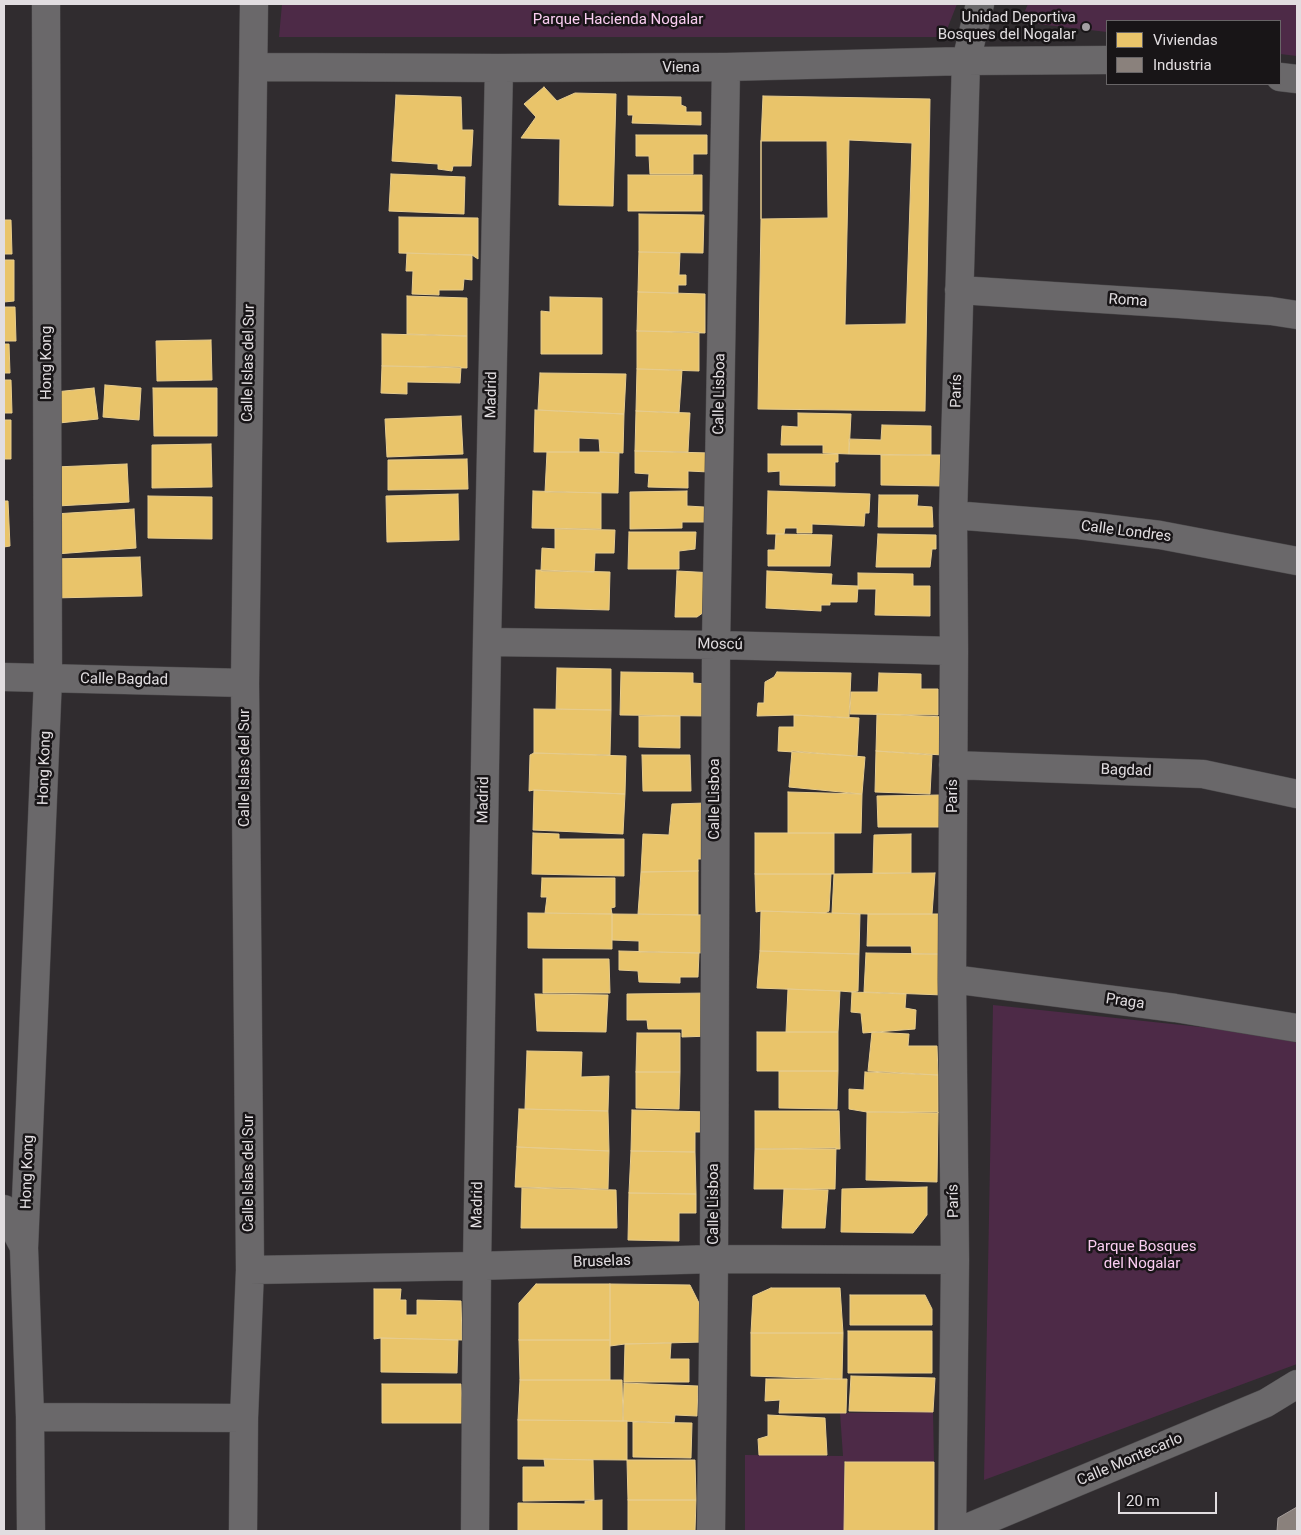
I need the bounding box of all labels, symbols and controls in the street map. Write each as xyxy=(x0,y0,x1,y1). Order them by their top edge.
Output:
place label: Unidad Deportiva Bosques del Nogalar xyxy=(938,9,1076,44)
park label: Parque Hacienda Nogalar xyxy=(533,11,703,29)
legend xyxy=(1106,20,1281,85)
marker: Unidad Deportiva Bosques del Nogalar xyxy=(1080,21,1092,33)
text: Viviendas xyxy=(1153,31,1218,49)
text: Industria xyxy=(1153,56,1212,74)
street label: Viena xyxy=(662,59,700,77)
street label: Roma xyxy=(1108,291,1148,311)
street label: Calle Islas del Sur xyxy=(239,304,259,422)
street label: Hong Kong xyxy=(38,326,56,400)
street label: Calle Lisboa xyxy=(710,353,730,435)
street label: Madrid xyxy=(483,371,501,419)
street label: París xyxy=(948,374,966,408)
street label: Calle Londres xyxy=(1080,518,1172,546)
street label: Moscú xyxy=(697,636,743,654)
street label: Calle Bagdad xyxy=(80,670,168,690)
street label: Calle Islas del Sur xyxy=(236,709,254,827)
street label: Hong Kong xyxy=(35,731,55,805)
street label: Calle Lisboa xyxy=(706,758,724,840)
street label: Bagdad xyxy=(1100,761,1152,781)
street label: Madrid xyxy=(475,776,493,824)
street label: París xyxy=(944,779,962,813)
street label: Praga xyxy=(1104,990,1146,1014)
street label: Calle Islas del Sur xyxy=(240,1114,258,1232)
street label: Hong Kong xyxy=(18,1135,38,1209)
street label: Calle Lisboa xyxy=(705,1163,723,1245)
street label: Madrid xyxy=(469,1181,487,1229)
street label: París xyxy=(945,1184,963,1218)
park label: Parque Bosques del Nogalar xyxy=(1087,1238,1197,1273)
street label: Bruselas xyxy=(573,1252,631,1272)
street label: Calle Montecarlo xyxy=(1074,1430,1186,1490)
scale bar xyxy=(1121,1482,1220,1514)
text: 20 m xyxy=(1126,1492,1160,1510)

